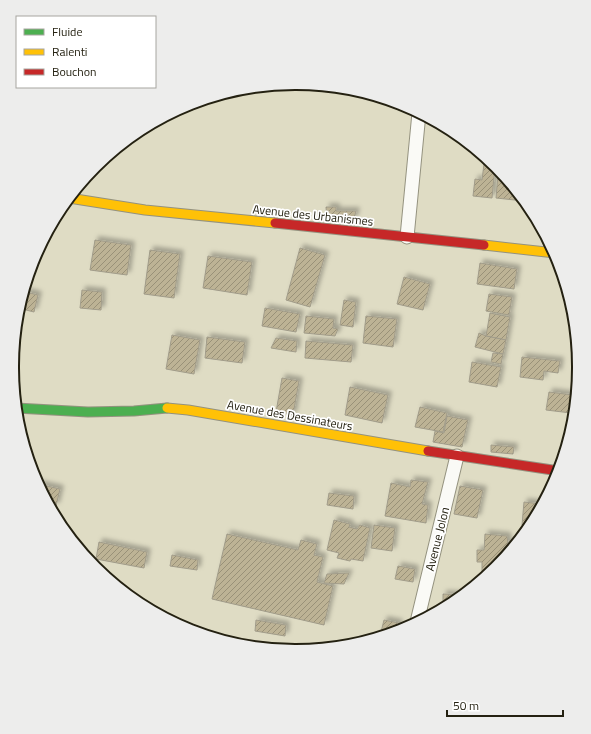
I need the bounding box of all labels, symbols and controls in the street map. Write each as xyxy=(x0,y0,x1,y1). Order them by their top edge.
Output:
legend xyxy=(16,16,156,88)
text: Fluide xyxy=(52,22,83,41)
text: Ralenti xyxy=(52,42,87,61)
text: Bouchon xyxy=(52,62,97,81)
street label: Avenue des Urbanismes xyxy=(252,199,375,231)
street label: Avenue des Dessinateurs xyxy=(226,395,355,435)
street label: Avenue Jolon xyxy=(420,505,454,573)
scale bar xyxy=(447,692,563,718)
text: 50 m xyxy=(453,696,479,715)

